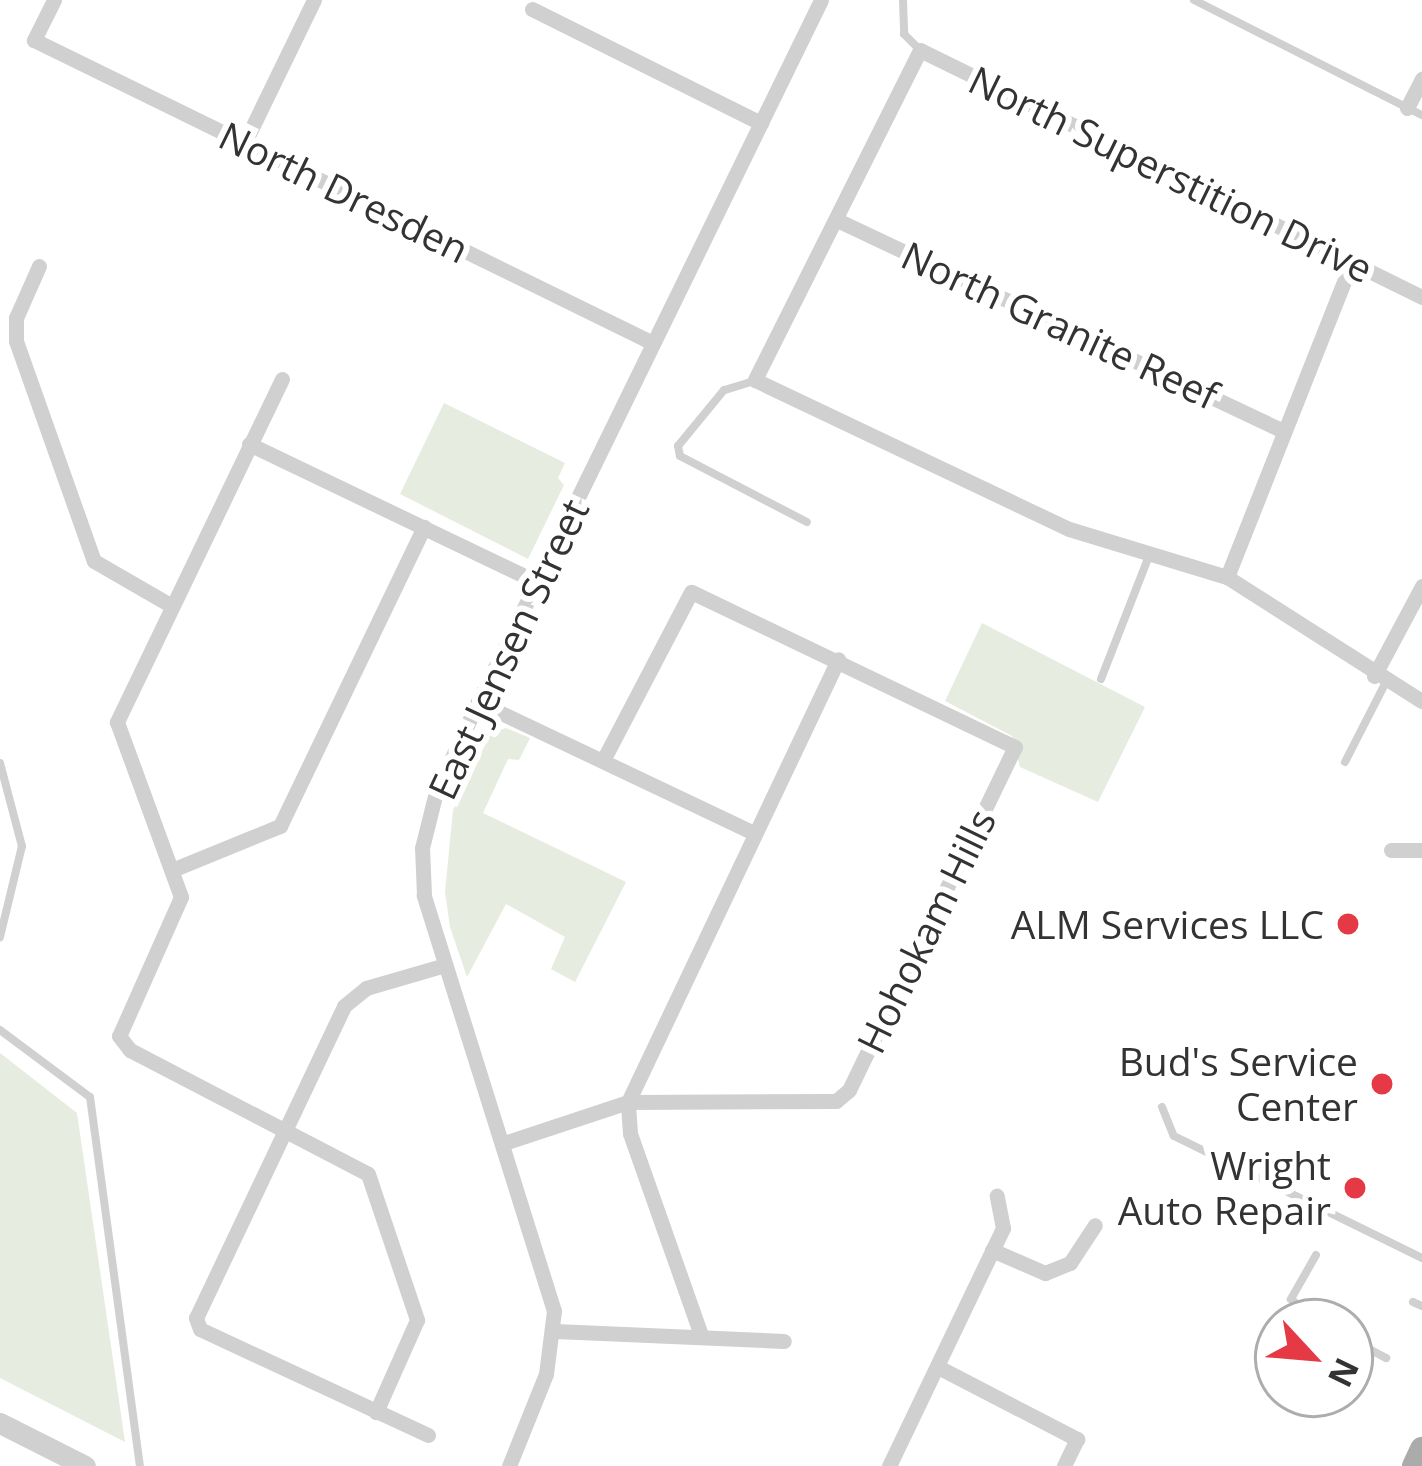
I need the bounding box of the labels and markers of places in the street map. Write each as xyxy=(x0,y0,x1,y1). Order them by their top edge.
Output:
place label: ALM Services LLC xyxy=(1011,901,1324,947)
marker: ALM Services LLC xyxy=(1335,911,1361,937)
place label: Bud's Service Center xyxy=(1119,1039,1358,1130)
marker: Bud's Service Center xyxy=(1369,1071,1395,1097)
place label: Wright Auto Repair xyxy=(1118,1143,1331,1234)
marker: Wright Auto Repair xyxy=(1342,1175,1368,1201)

